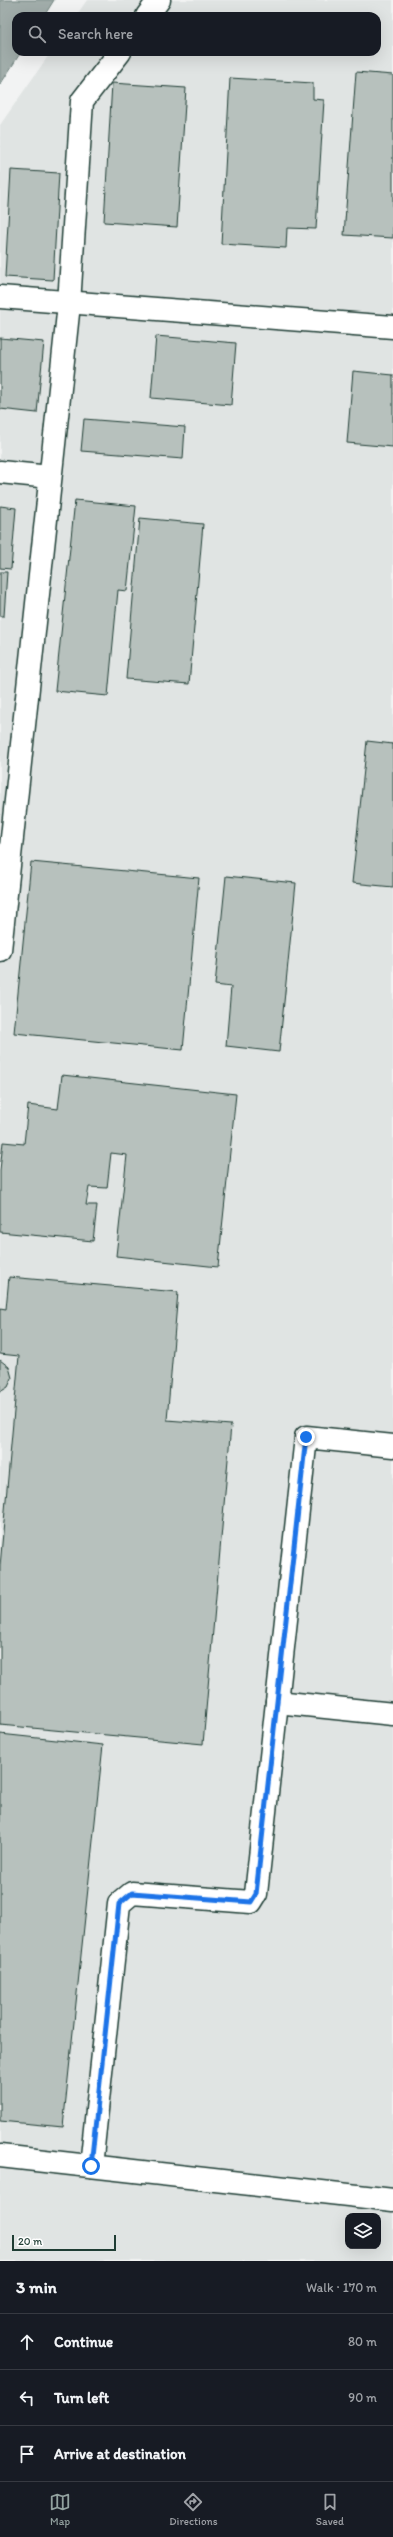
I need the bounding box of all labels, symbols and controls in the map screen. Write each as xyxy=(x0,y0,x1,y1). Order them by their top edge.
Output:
search box xyxy=(12,12,381,56)
icon: search xyxy=(26,23,48,45)
text: Search here xyxy=(58,25,133,43)
route end xyxy=(297,1428,315,1446)
route start xyxy=(82,2157,100,2175)
map controls xyxy=(345,2213,381,2249)
button: layers xyxy=(345,2213,381,2249)
scale bar xyxy=(12,2233,116,2252)
text: 20 m xyxy=(18,2235,42,2248)
text: 3 min xyxy=(16,2277,57,2297)
text: Walk · 170 m xyxy=(306,2280,377,2295)
icon: ahead xyxy=(16,2331,38,2353)
text: Continue xyxy=(54,2333,113,2351)
text: 80 m xyxy=(348,2334,377,2349)
icon: left xyxy=(16,2387,38,2409)
text: Turn left xyxy=(54,2389,109,2407)
text: 90 m xyxy=(348,2390,377,2405)
icon: arrive xyxy=(16,2443,38,2465)
text: Arrive at destination xyxy=(54,2445,186,2463)
tab: Map xyxy=(49,2491,71,2528)
tab: Directions xyxy=(169,2491,218,2528)
tab: Saved xyxy=(316,2491,344,2528)

